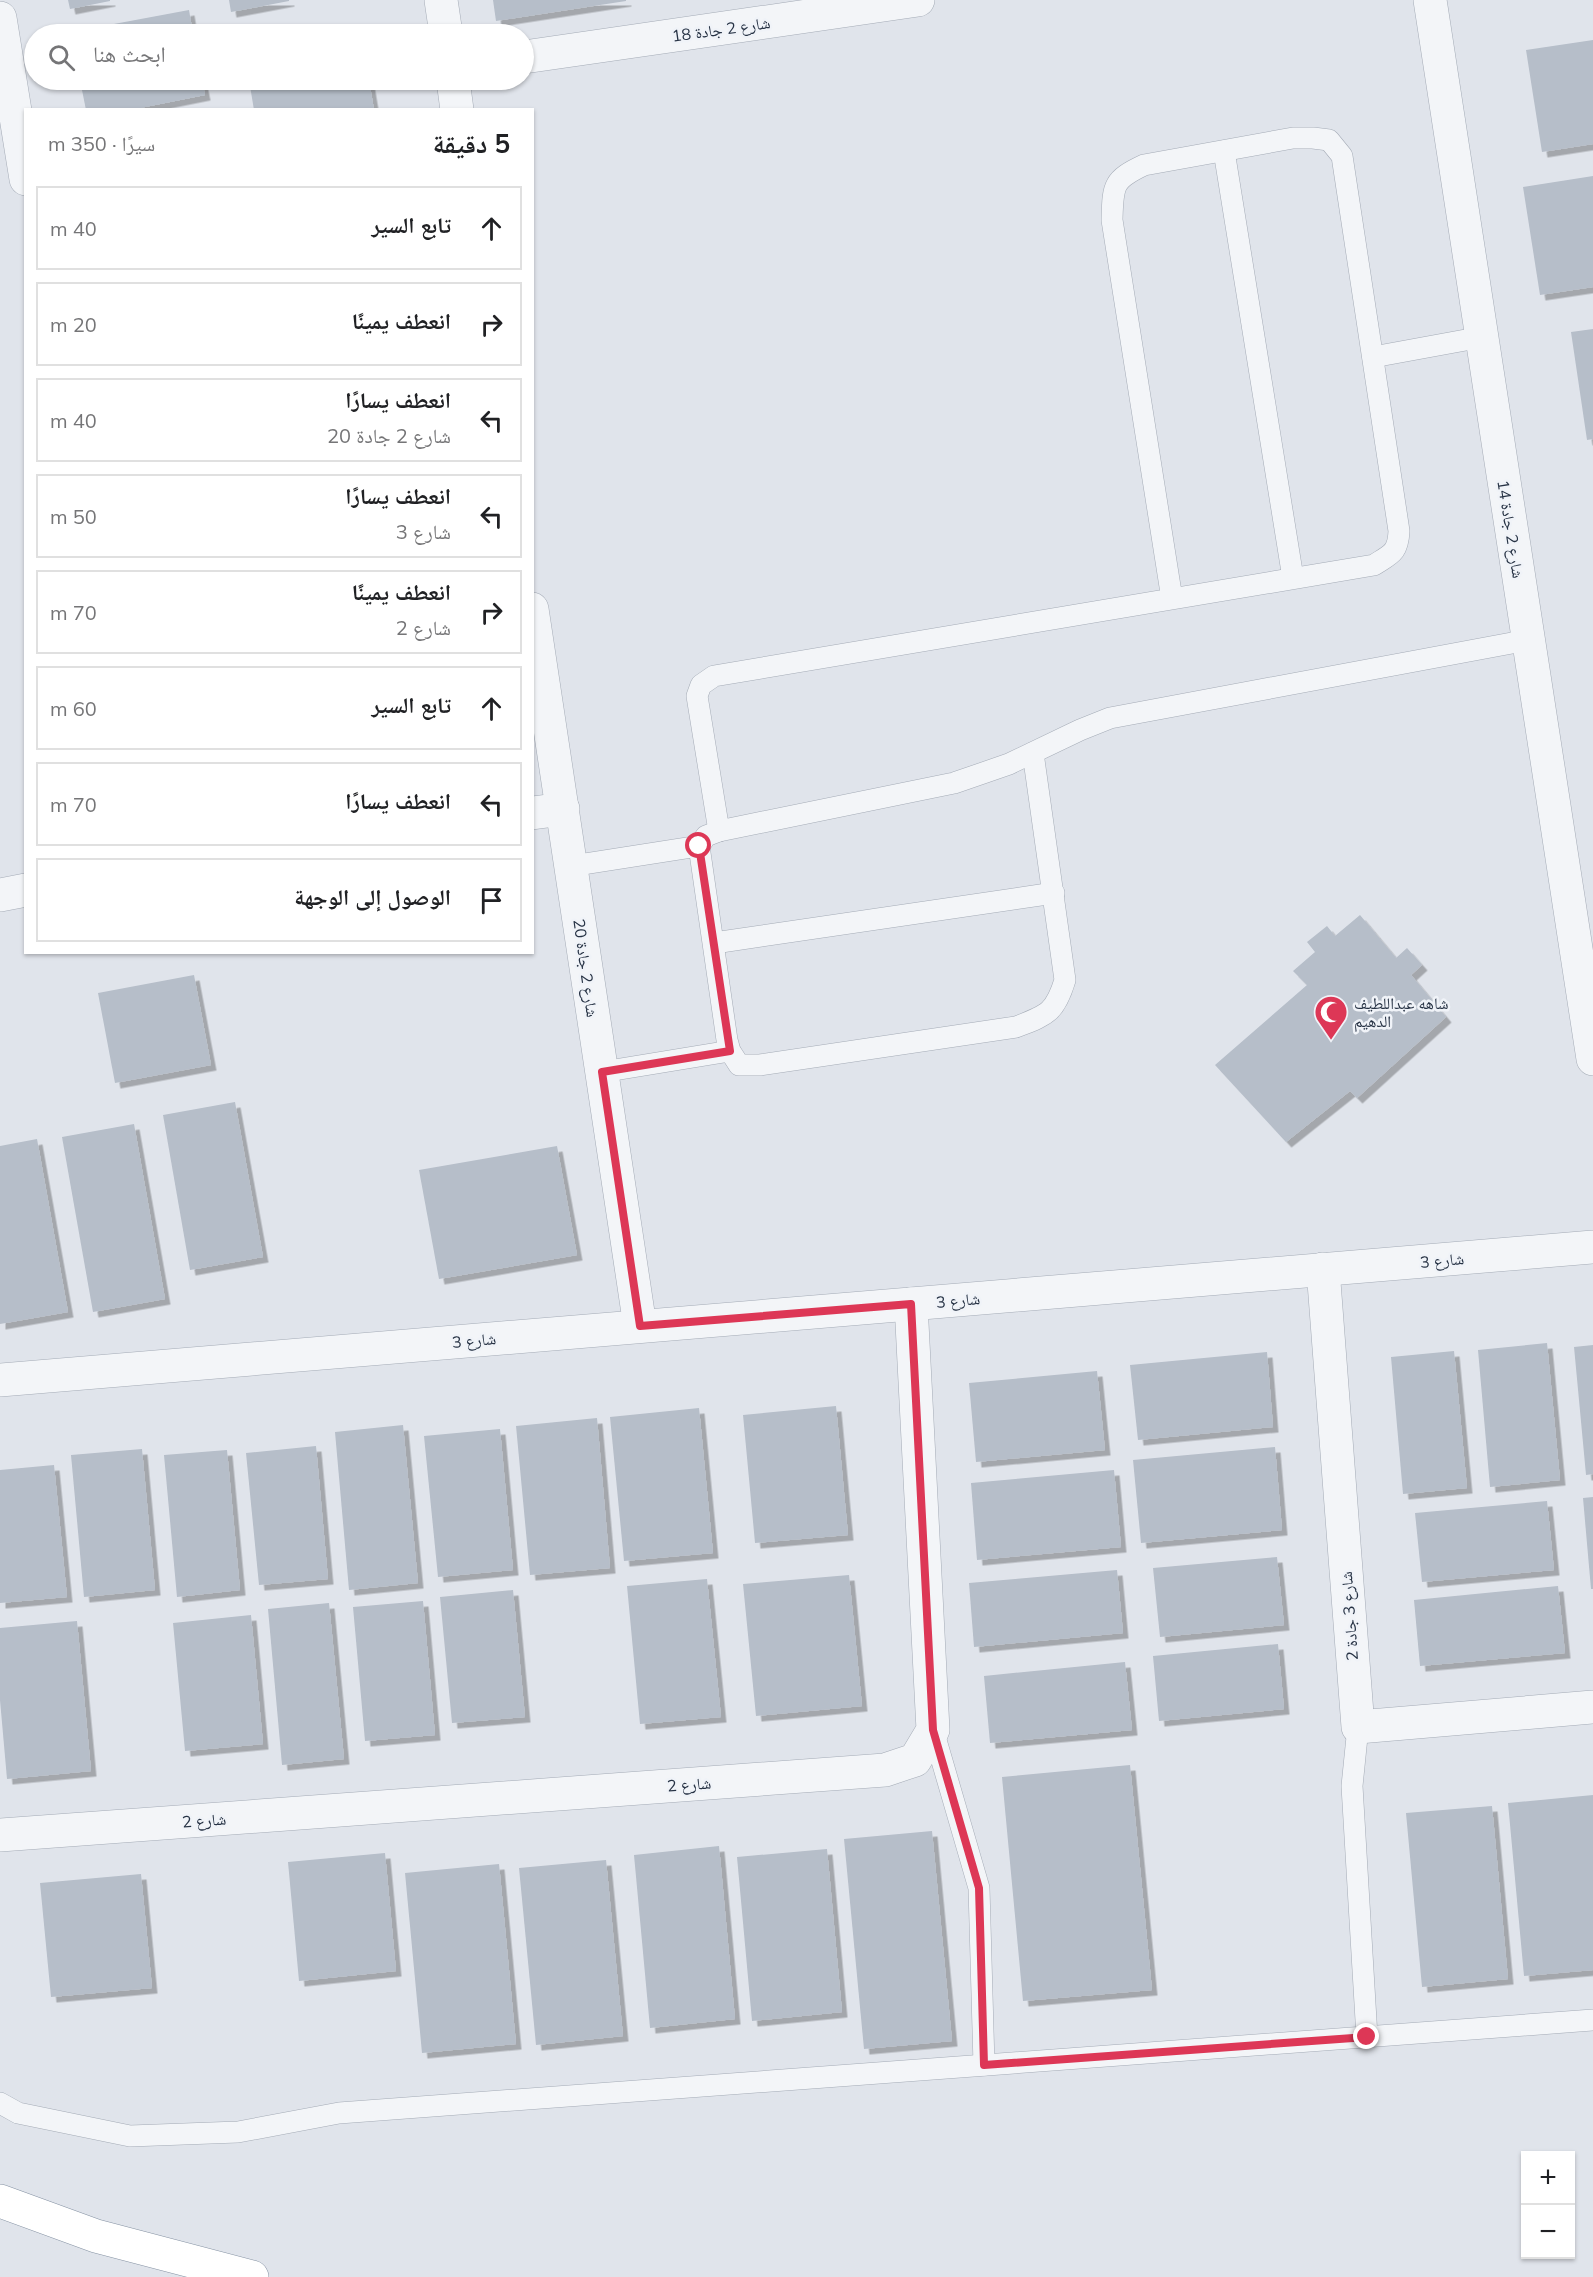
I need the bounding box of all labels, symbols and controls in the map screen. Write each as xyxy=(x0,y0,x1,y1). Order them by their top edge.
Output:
street label: شارع 2 جادة 18 xyxy=(671,12,772,47)
search box xyxy=(24,24,534,90)
text: ابحث هنا xyxy=(93,40,166,68)
icon: search xyxy=(45,41,78,74)
text: 5 دقيقة xyxy=(433,127,510,160)
text: سيرًا · 350 m xyxy=(48,131,155,156)
text: تابع السير xyxy=(372,211,451,239)
icon: ahead xyxy=(475,212,508,245)
text: 40 m xyxy=(50,216,97,241)
text: انعطف يمينًا xyxy=(352,307,451,335)
icon: right xyxy=(475,308,508,341)
text: 20 m xyxy=(50,312,97,337)
text: انعطف يسارًا xyxy=(345,386,451,414)
icon: left xyxy=(475,404,508,437)
text: 40 m xyxy=(50,408,97,433)
text: شارع 2 جادة 20 xyxy=(327,423,451,448)
street label: شارع 2 جادة 14 xyxy=(1492,478,1529,580)
text: انعطف يسارًا xyxy=(345,482,451,510)
icon: left xyxy=(475,500,508,533)
text: 50 m xyxy=(50,504,97,529)
text: شارع 3 xyxy=(396,519,451,544)
text: انعطف يمينًا xyxy=(352,578,451,606)
icon: right xyxy=(475,596,508,629)
text: 70 m xyxy=(50,600,97,625)
text: شارع 2 xyxy=(396,615,451,640)
text: تابع السير xyxy=(372,691,451,719)
icon: ahead xyxy=(475,692,508,725)
text: 60 m xyxy=(50,696,97,721)
text: انعطف يسارًا xyxy=(345,787,451,815)
icon: left xyxy=(475,788,508,821)
text: 70 m xyxy=(50,792,97,817)
route start xyxy=(685,832,711,858)
text: الوصول إلى الوجهة xyxy=(294,883,451,911)
icon: arrive xyxy=(475,884,508,917)
street label: شارع 2 جادة 20 xyxy=(568,918,603,1019)
place label: شاهه عبداللطيف الدهيم xyxy=(1354,993,1448,1032)
mosque icon: شاهه عبداللطيف الدهيم xyxy=(1313,994,1349,1041)
street label: شارع 3 xyxy=(1419,1248,1465,1273)
street label: شارع 3 xyxy=(935,1288,981,1313)
street label: شارع 3 xyxy=(451,1328,497,1353)
street label: شارع 3 جادة 2 xyxy=(1336,1571,1363,1661)
street label: شارع 2 xyxy=(666,1772,712,1797)
street label: شارع 2 xyxy=(181,1808,227,1833)
route end xyxy=(1353,2023,1379,2049)
map controls xyxy=(1521,2151,1575,2259)
button: + xyxy=(1521,2151,1575,2205)
button: − xyxy=(1521,2205,1575,2259)

